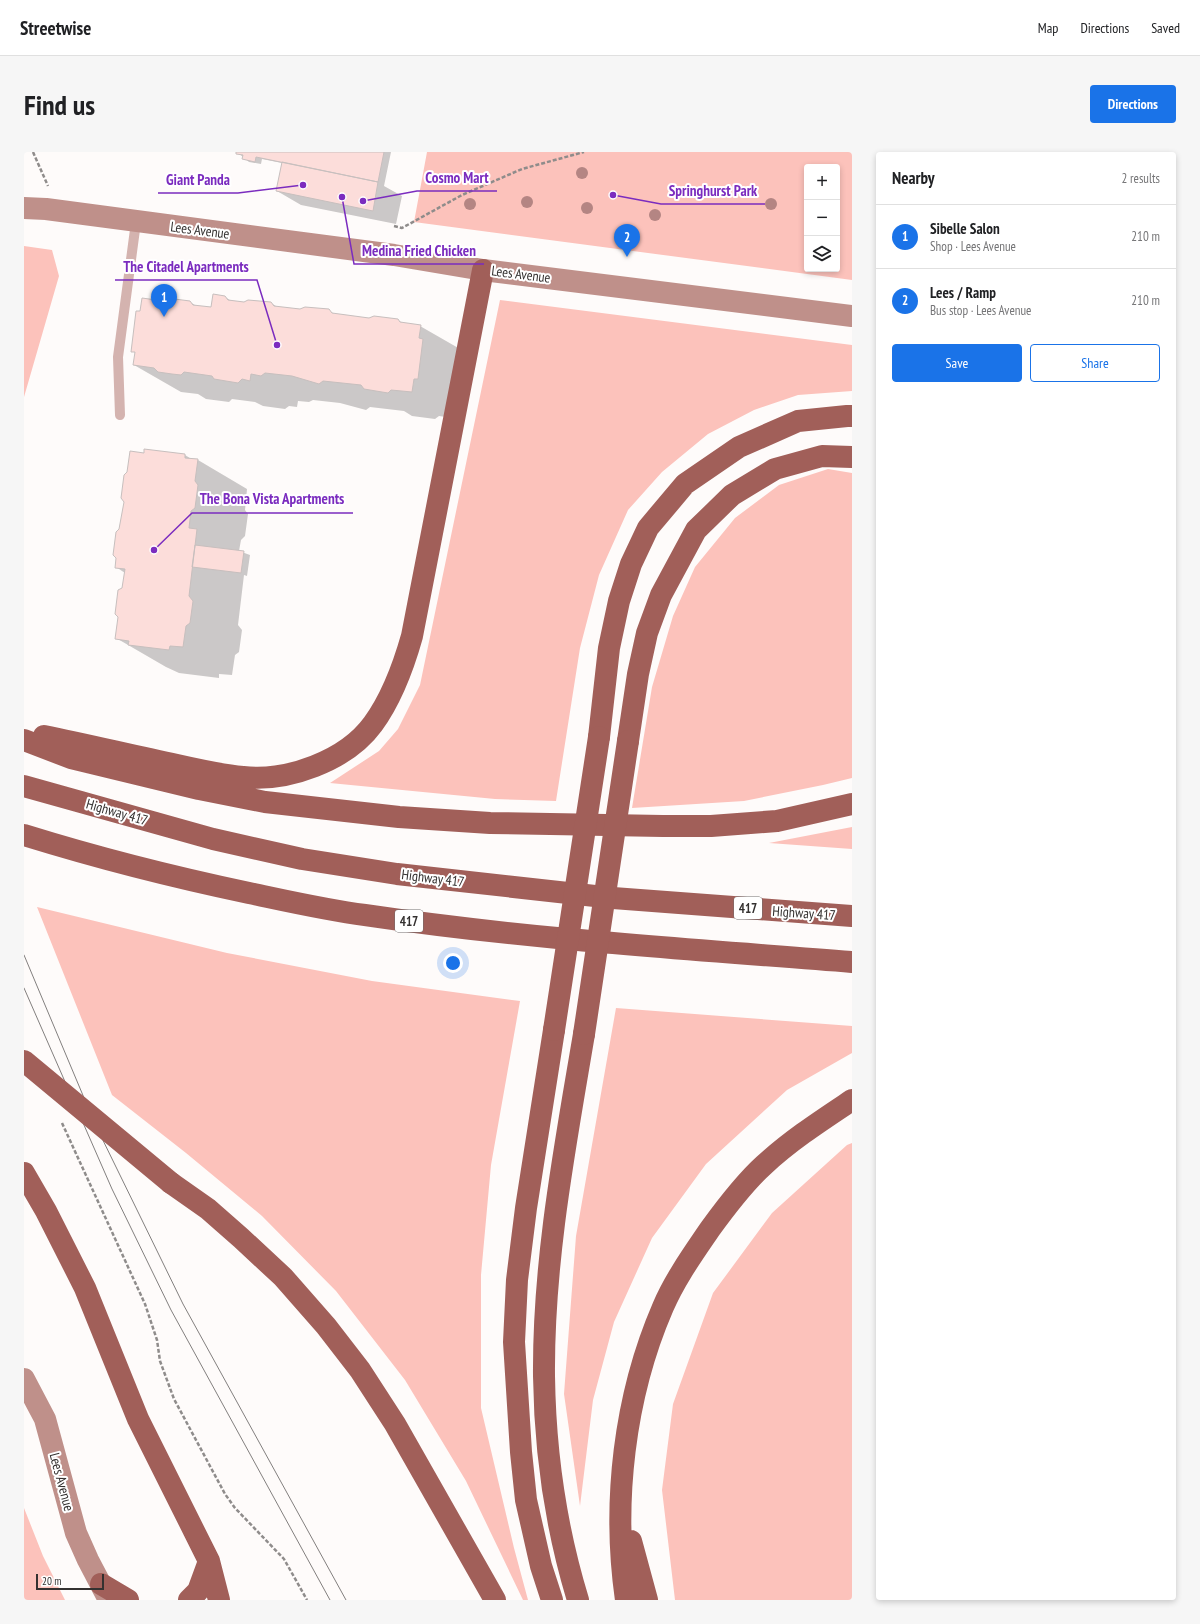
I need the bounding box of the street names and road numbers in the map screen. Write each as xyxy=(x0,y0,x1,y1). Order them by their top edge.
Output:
street label: Lees Avenue xyxy=(169,217,231,243)
street label: Lees Avenue xyxy=(490,261,552,287)
street label: Highway 417 xyxy=(84,795,150,829)
street label: Highway 417 xyxy=(400,865,466,891)
road number: 417 xyxy=(734,897,762,919)
street label: Highway 417 xyxy=(772,902,836,924)
road number: 417 xyxy=(395,910,423,932)
street label: Lees Avenue xyxy=(46,1451,78,1513)

